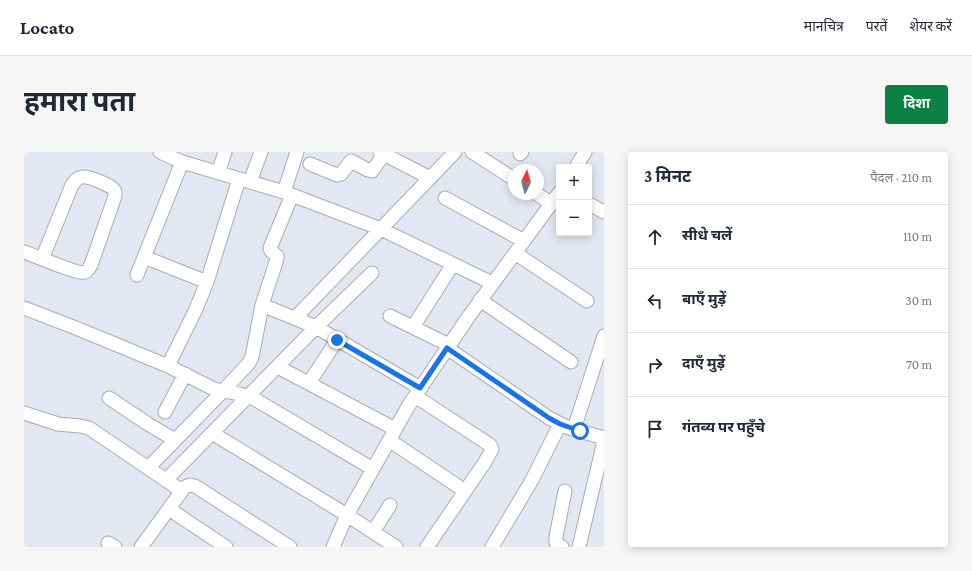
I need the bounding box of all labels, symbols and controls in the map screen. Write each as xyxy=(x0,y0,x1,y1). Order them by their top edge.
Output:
text: Locato xyxy=(20,17,74,38)
text: मानचित्र xyxy=(804,18,844,34)
text: परतें xyxy=(866,18,888,34)
text: शेयर करें xyxy=(910,18,952,34)
button: दिशा xyxy=(885,85,948,124)
text: हमारा पता xyxy=(24,86,135,117)
north arrow xyxy=(508,164,544,200)
map controls xyxy=(556,164,592,236)
button: + xyxy=(556,164,592,200)
text: 3 मिनट xyxy=(644,167,691,186)
text: पैदल · 210 m xyxy=(870,170,932,185)
button: − xyxy=(556,200,592,236)
icon: ahead xyxy=(644,226,666,248)
text: सीधे चलें xyxy=(682,227,732,243)
text: 110 m xyxy=(903,229,932,244)
icon: left xyxy=(644,290,666,312)
text: बाएँ मुड़ें xyxy=(682,291,726,307)
text: 30 m xyxy=(906,293,932,308)
route end xyxy=(328,331,346,349)
icon: right xyxy=(644,354,666,376)
text: दाएँ मुड़ें xyxy=(682,355,725,371)
text: 70 m xyxy=(906,357,932,372)
icon: arrive xyxy=(644,418,666,440)
text: गंतव्य पर पहुँचे xyxy=(682,419,765,435)
route start xyxy=(571,422,589,440)

